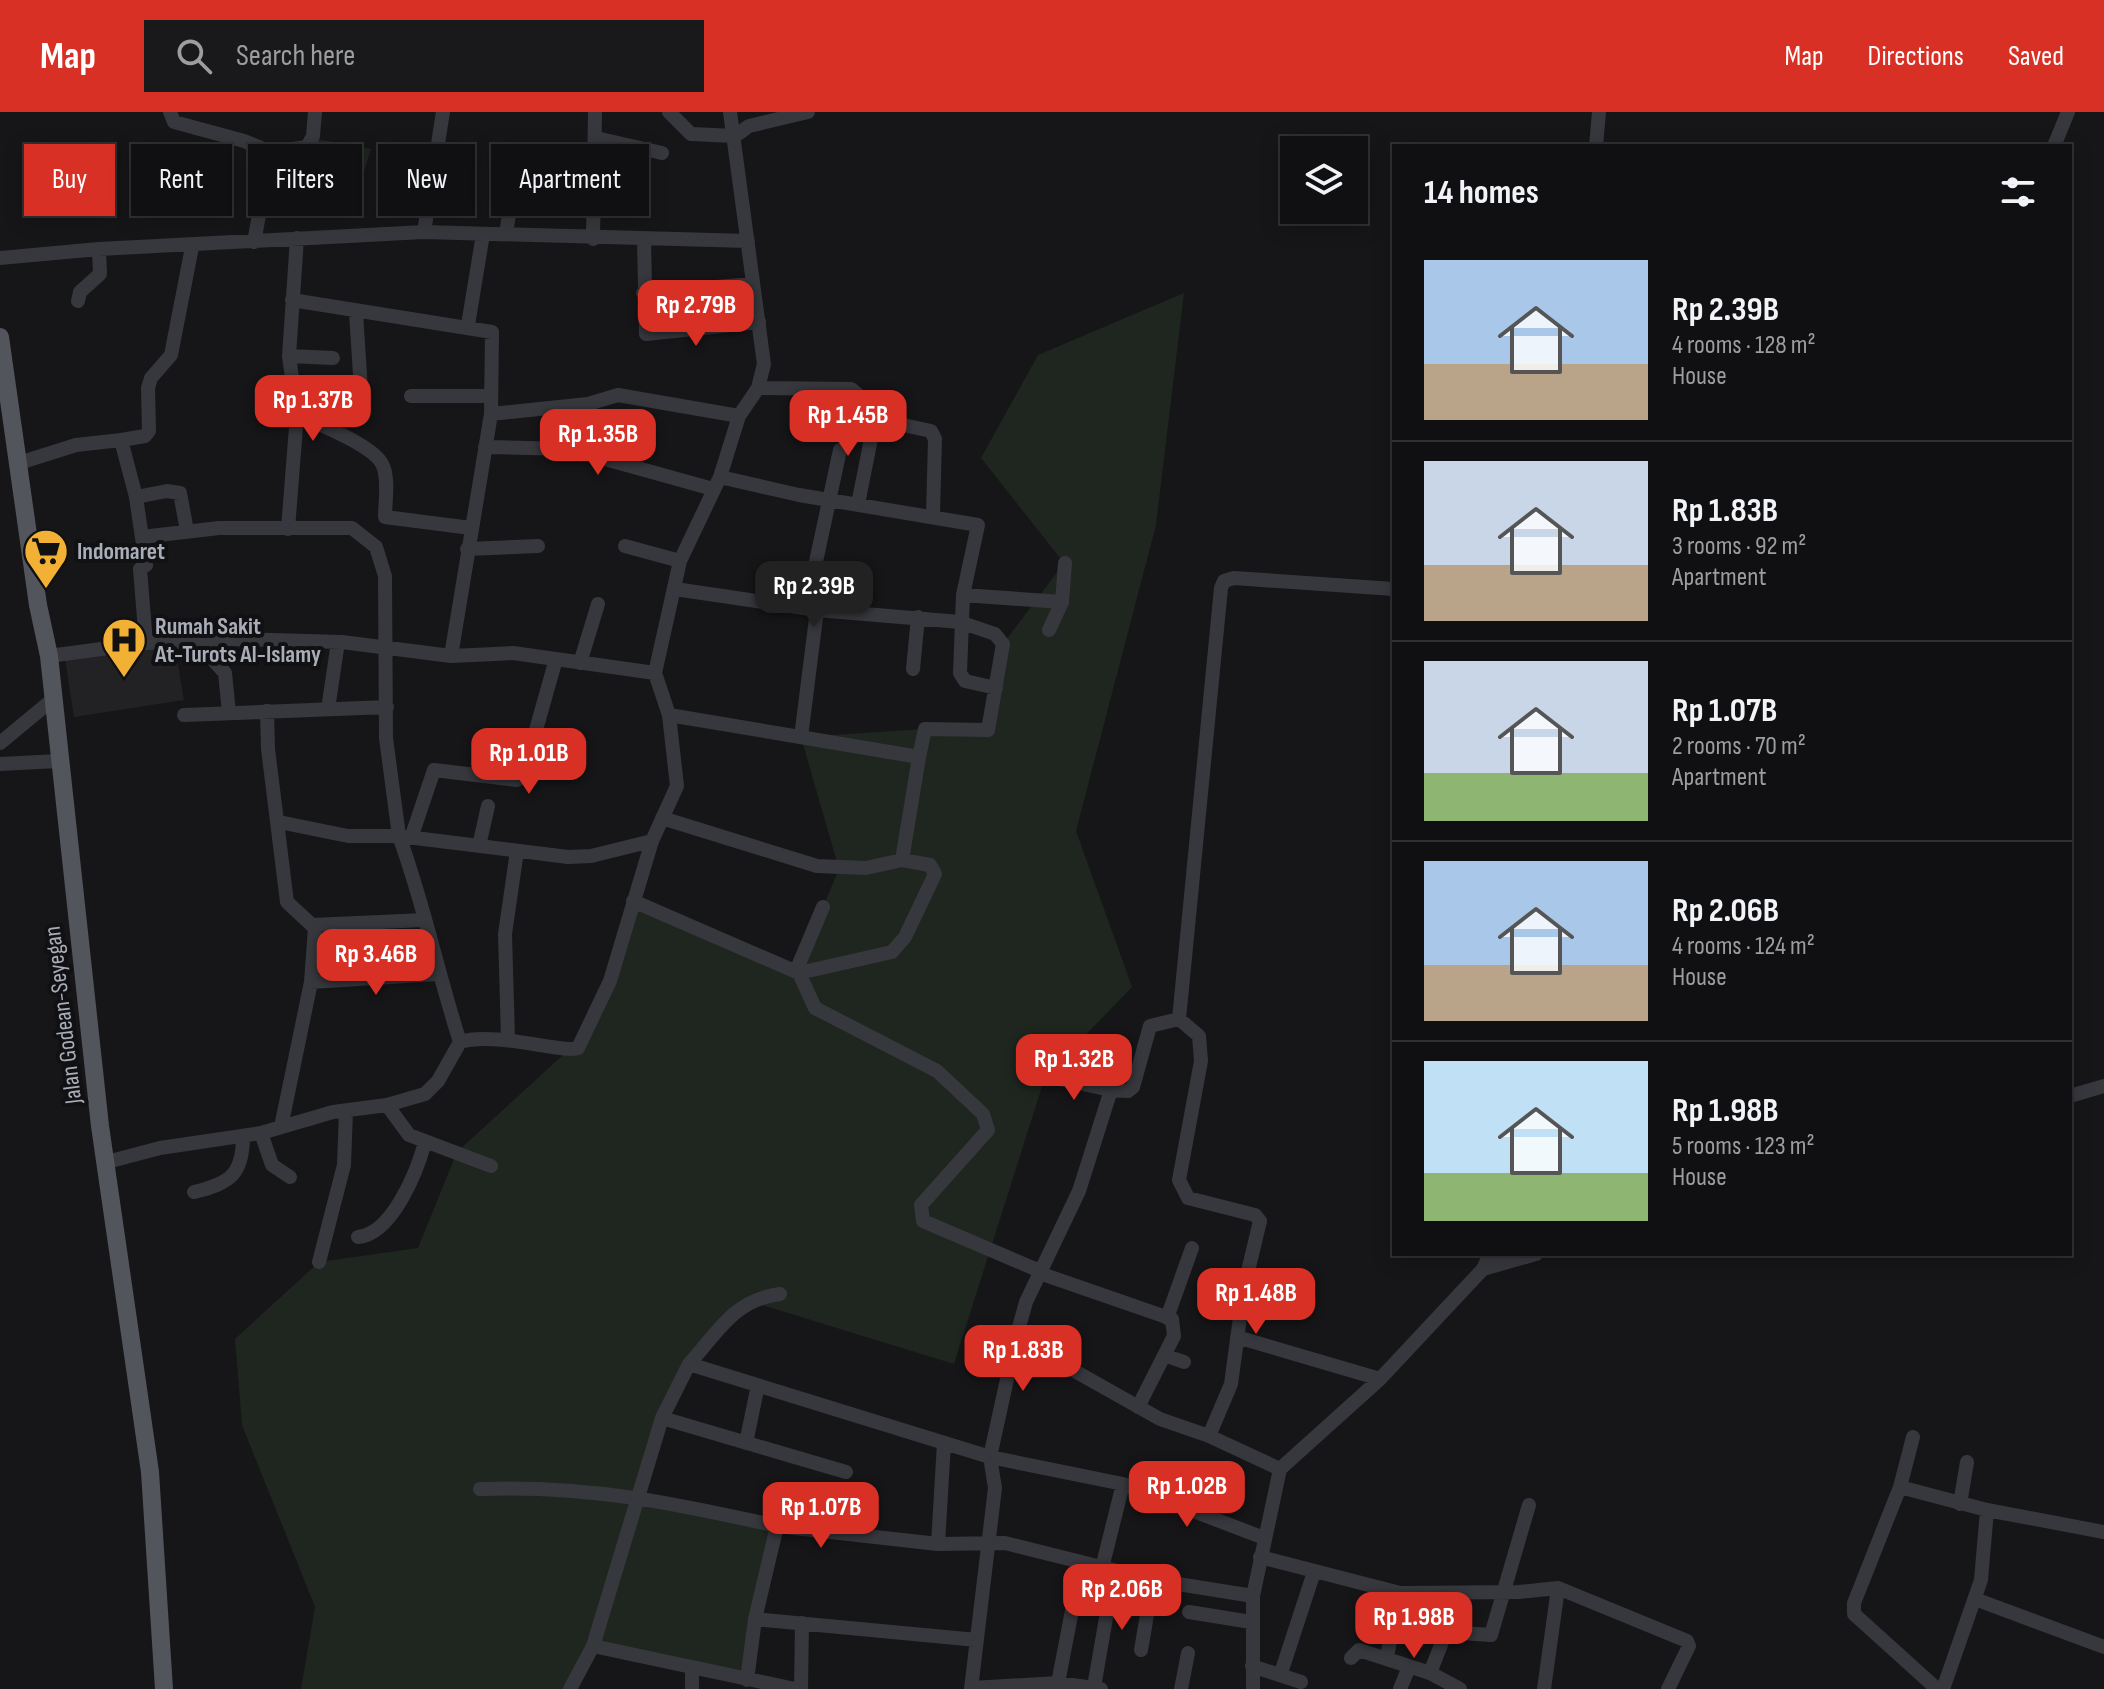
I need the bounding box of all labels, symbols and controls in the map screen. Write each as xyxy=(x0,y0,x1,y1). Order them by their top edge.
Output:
search box xyxy=(144,20,704,92)
text: Map xyxy=(40,34,96,79)
icon: search xyxy=(172,34,216,78)
text: Search here xyxy=(236,38,355,74)
text: Map xyxy=(1785,40,1824,73)
text: Directions xyxy=(1868,40,1964,73)
text: Saved xyxy=(2008,40,2064,73)
map controls xyxy=(1280,136,1368,224)
button: layers xyxy=(1280,136,1368,224)
chip: Buy xyxy=(24,144,115,216)
chip: Rent xyxy=(131,144,232,216)
chip: Filters xyxy=(248,144,362,216)
chip: New xyxy=(378,144,475,216)
chip: Apartment xyxy=(491,144,649,216)
icon: filters xyxy=(1996,170,2040,214)
text: 14 homes xyxy=(1424,172,1539,213)
pin: Rp 2.79B xyxy=(613,280,779,348)
text: Rp 2.39B xyxy=(1672,289,1779,330)
text: Rp 2.79B xyxy=(656,290,736,321)
icon: home xyxy=(1488,292,1584,388)
text: 4 rooms · 128 m² xyxy=(1672,330,1816,361)
text: House xyxy=(1672,361,1727,392)
pin: Rp 1.37B xyxy=(230,375,396,443)
text: Rp 1.37B xyxy=(273,385,353,416)
pin: Rp 1.45B xyxy=(765,390,931,458)
text: Rp 1.45B xyxy=(808,400,888,431)
pin: Rp 1.35B xyxy=(515,409,681,477)
text: Rp 1.35B xyxy=(558,419,638,450)
text: Rp 1.83B xyxy=(1672,490,1778,531)
icon: home xyxy=(1488,493,1584,589)
supermarket icon: Indomaret xyxy=(22,527,70,590)
text: 3 rooms · 92 m² xyxy=(1672,531,1806,562)
place label: Indomaret xyxy=(77,537,165,566)
pin: Rp 2.39B xyxy=(731,561,897,629)
text: Apartment xyxy=(1672,562,1766,593)
text: Rp 2.39B xyxy=(773,571,855,602)
place label: Rumah Sakit At-Turots Al-Islamy xyxy=(154,612,321,669)
hospital icon: Rumah Sakit At-Turots Al-Islamy xyxy=(100,616,148,679)
text: Rp 1.07B xyxy=(1672,690,1777,731)
icon: home xyxy=(1488,693,1584,789)
pin: Rp 1.01B xyxy=(446,728,612,796)
text: 2 rooms · 70 m² xyxy=(1672,731,1806,762)
text: Rp 1.01B xyxy=(489,738,569,769)
text: Apartment xyxy=(1672,762,1766,793)
text: Rp 2.06B xyxy=(1672,890,1779,931)
icon: home xyxy=(1488,893,1584,989)
street label: Jalan Godean-Seyegan xyxy=(38,924,88,1107)
pin: Rp 3.46B xyxy=(293,929,459,997)
text: 4 rooms · 124 m² xyxy=(1672,931,1815,962)
text: Rp 3.46B xyxy=(335,939,417,970)
text: House xyxy=(1672,962,1727,993)
pin: Rp 1.32B xyxy=(991,1034,1157,1102)
text: Rp 1.32B xyxy=(1034,1044,1114,1075)
text: Rp 1.98B xyxy=(1672,1090,1778,1131)
icon: home xyxy=(1488,1093,1584,1189)
text: 5 rooms · 123 m² xyxy=(1672,1131,1815,1162)
text: House xyxy=(1672,1162,1727,1193)
pin: Rp 1.48B xyxy=(1173,1268,1339,1336)
text: Rp 1.48B xyxy=(1215,1278,1297,1309)
pin: Rp 1.83B xyxy=(940,1325,1106,1393)
text: Rp 1.83B xyxy=(982,1335,1064,1366)
pin: Rp 1.02B xyxy=(1104,1461,1270,1529)
text: Rp 1.02B xyxy=(1147,1471,1227,1502)
pin: Rp 1.07B xyxy=(738,1482,904,1550)
text: Rp 1.07B xyxy=(781,1492,861,1523)
pin: Rp 2.06B xyxy=(1039,1564,1205,1632)
text: Rp 2.06B xyxy=(1081,1574,1163,1605)
pin: Rp 1.98B xyxy=(1331,1592,1497,1660)
text: Rp 1.98B xyxy=(1373,1602,1455,1633)

